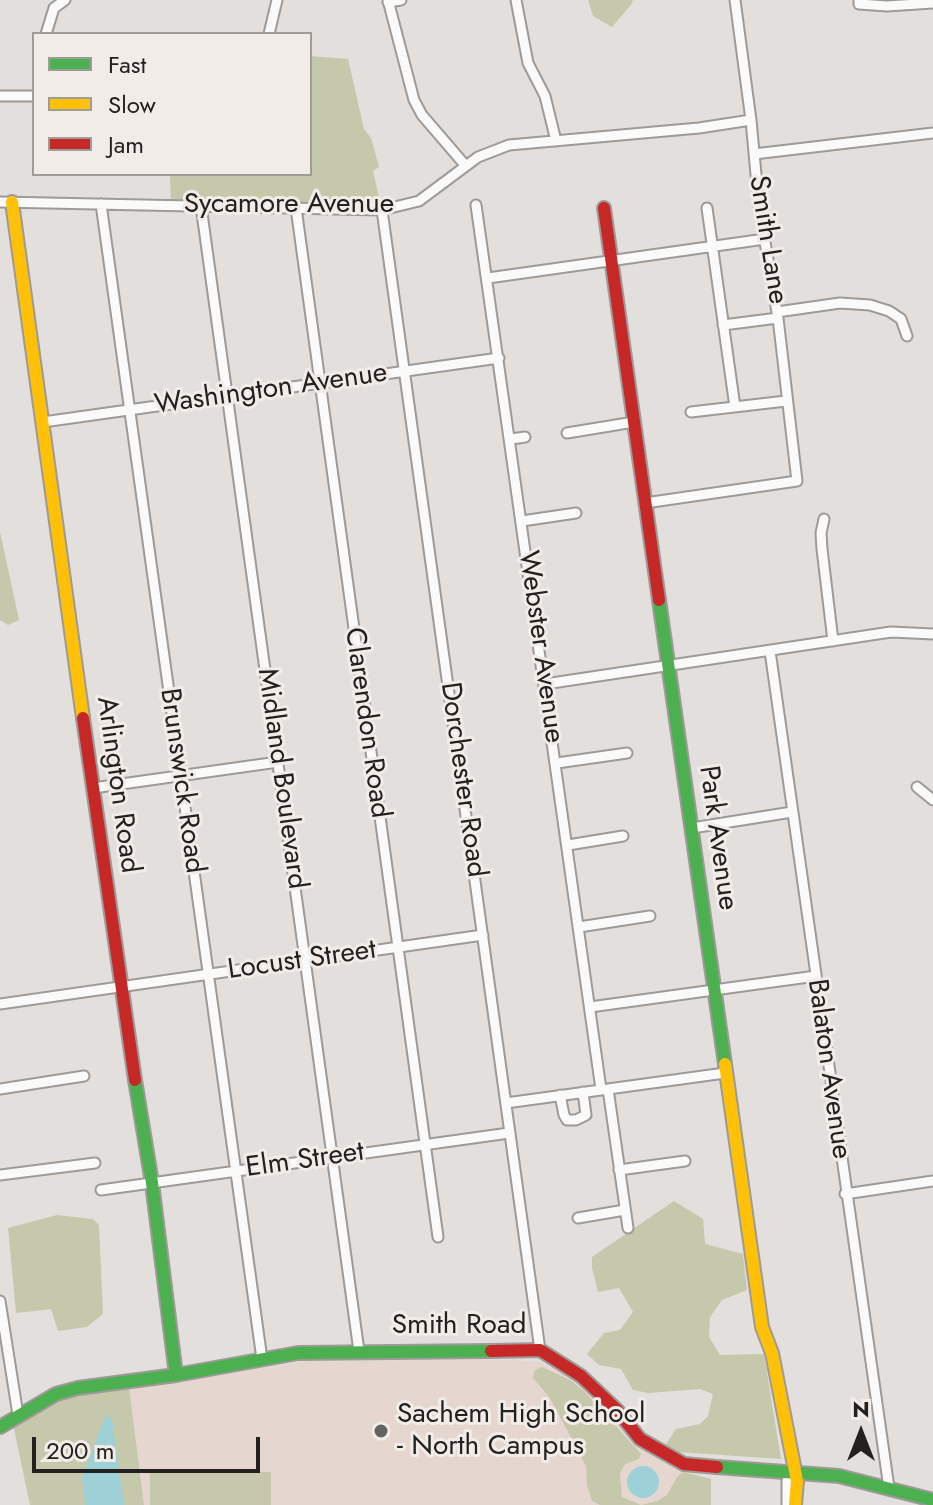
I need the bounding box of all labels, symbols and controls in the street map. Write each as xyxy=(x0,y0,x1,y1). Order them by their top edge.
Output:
legend xyxy=(32,32,312,176)
text: Fast xyxy=(108,47,146,82)
text: Slow xyxy=(108,87,156,122)
text: Jam xyxy=(108,127,144,162)
street label: Smith Lane xyxy=(740,173,794,307)
street label: Sycamore Avenue xyxy=(184,188,394,222)
street label: Washington Avenue xyxy=(152,357,390,423)
street label: Webster Avenue xyxy=(510,549,570,745)
street label: Clarendon Road xyxy=(336,626,396,820)
street label: Midland Boulevard xyxy=(249,667,313,891)
street label: Dorchester Road xyxy=(432,680,492,880)
street label: Brunswick Road xyxy=(151,686,211,876)
street label: Arlington Road xyxy=(88,695,146,875)
street label: Park Avenue xyxy=(690,764,744,912)
street label: Locust Street xyxy=(226,934,378,988)
street label: Balaton Avenue xyxy=(799,977,857,1161)
street label: Elm Street xyxy=(244,1136,366,1186)
street label: Smith Road xyxy=(392,1309,526,1343)
north arrow xyxy=(821,1393,901,1473)
text: N xyxy=(852,1393,870,1425)
place label: Sachem High School - North Campus xyxy=(397,1398,645,1464)
scale bar xyxy=(36,1421,264,1471)
marker: Sachem High School - North Campus xyxy=(372,1422,390,1440)
text: 200 m xyxy=(46,1433,114,1468)

